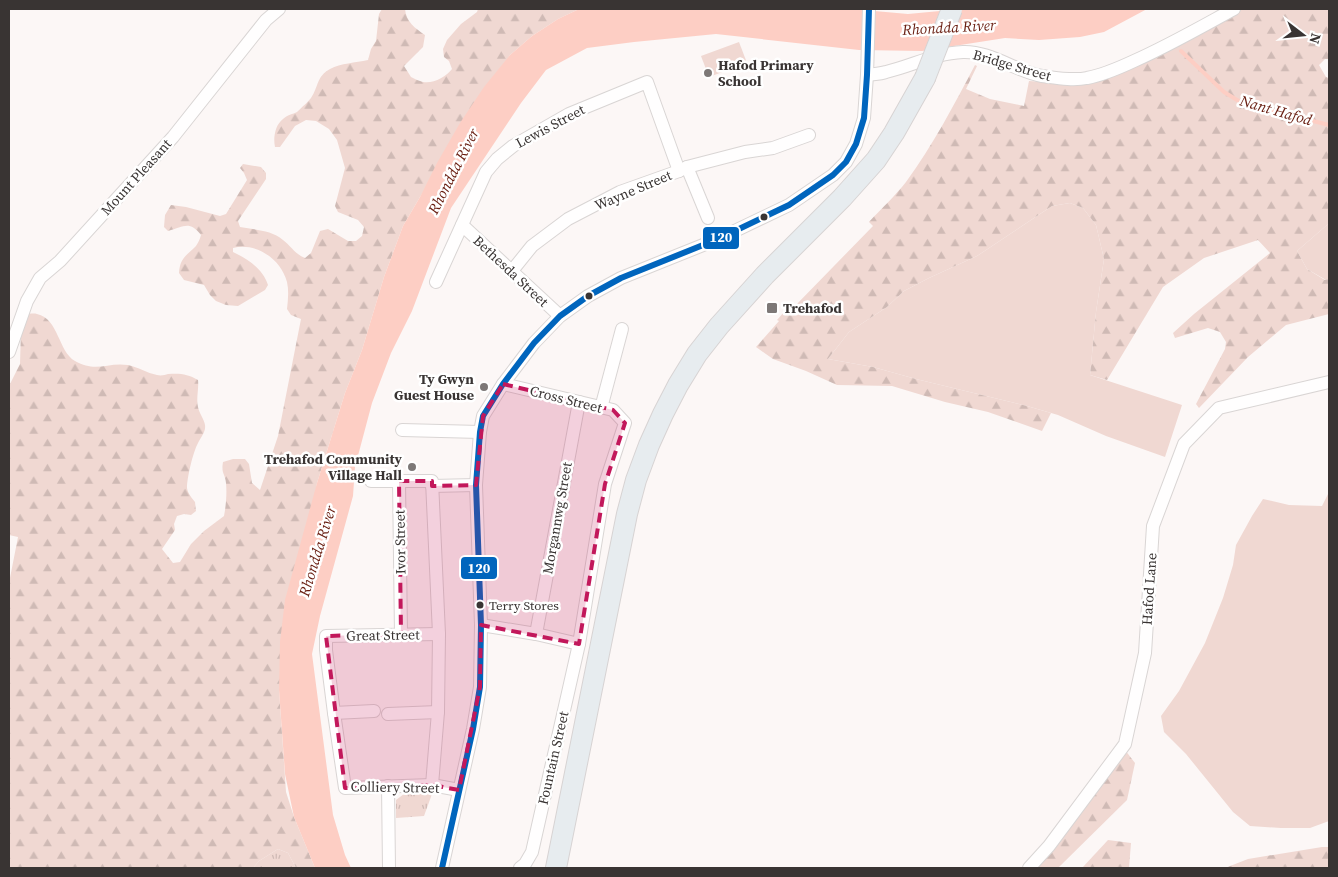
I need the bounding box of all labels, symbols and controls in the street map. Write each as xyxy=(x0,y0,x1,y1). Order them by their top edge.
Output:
north arrow xyxy=(1278,10,1328,60)
water label: Rhondda River xyxy=(901,14,997,40)
text: N xyxy=(1304,31,1327,46)
street label: Bridge Street xyxy=(971,44,1054,86)
place label: Hafod Primary School xyxy=(718,55,814,91)
marker: Hafod Primary School xyxy=(702,67,714,79)
water label: Nant Hafod xyxy=(1237,89,1315,130)
street label: Lewis Street xyxy=(512,99,589,153)
water label: Rhondda River xyxy=(422,124,484,218)
street label: Mount Pleasant xyxy=(96,134,176,220)
street label: Wayne Street xyxy=(591,165,675,215)
unlabelled marker xyxy=(759,212,769,222)
line badge: 120 xyxy=(702,226,740,250)
text: 120 xyxy=(710,227,733,247)
street label: Bethesda Street xyxy=(469,231,553,312)
unlabelled marker xyxy=(584,291,594,301)
place label: Trehafod xyxy=(783,298,843,318)
marker: Trehafod xyxy=(765,301,779,315)
place label: Ty Gwyn Guest House xyxy=(394,369,474,405)
street label: Cross Street xyxy=(528,380,605,418)
marker: Ty Gwyn Guest House xyxy=(478,381,490,393)
place label: Trehafod Community Village Hall xyxy=(264,449,403,485)
street label: Morgannwg Street xyxy=(537,460,577,576)
marker: Trehafod Community Village Hall xyxy=(406,461,418,473)
water label: Rhondda River xyxy=(293,502,341,600)
street label: Ivor Street xyxy=(389,509,411,574)
street label: Hafod Lane xyxy=(1136,552,1162,626)
line badge: 120 xyxy=(460,556,498,580)
text: 120 xyxy=(468,558,491,578)
place label: Terry Stores xyxy=(489,597,559,614)
marker: Terry Stores xyxy=(475,600,485,610)
street label: Great Street xyxy=(346,624,420,646)
street label: Fountain Street xyxy=(533,709,574,807)
street label: Colliery Street xyxy=(350,776,440,798)

